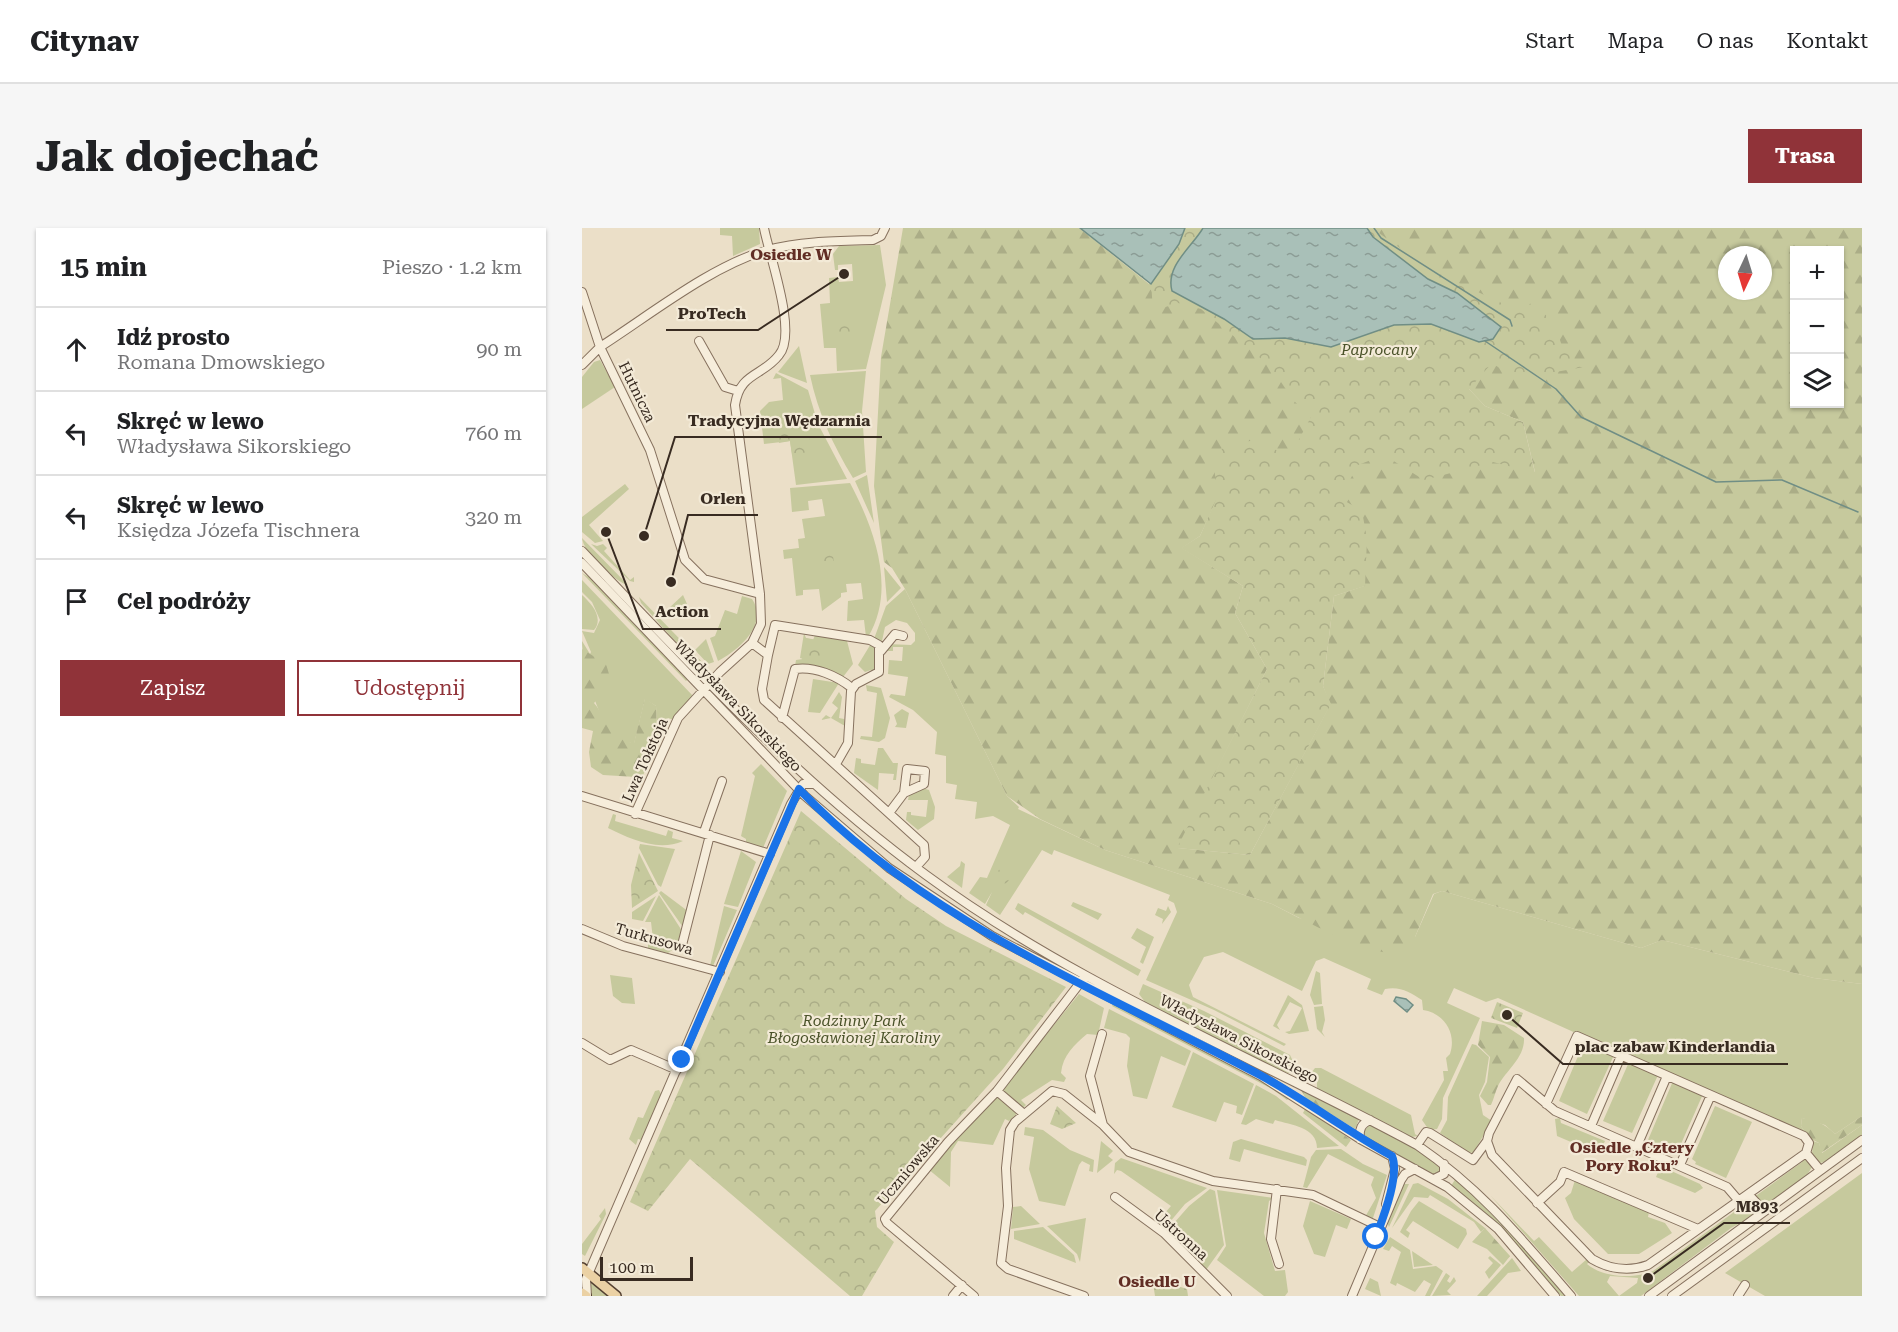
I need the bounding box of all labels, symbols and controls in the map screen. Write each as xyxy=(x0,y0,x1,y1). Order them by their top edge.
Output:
text: Citynav xyxy=(30,25,139,58)
text: Start xyxy=(1526,29,1574,53)
text: Mapa xyxy=(1607,29,1664,53)
text: O nas xyxy=(1697,29,1753,53)
text: Kontakt xyxy=(1786,29,1868,53)
button: Trasa xyxy=(1748,129,1862,183)
text: Jak dojechać xyxy=(36,132,319,181)
district label: Osiedle W xyxy=(750,245,832,264)
north arrow xyxy=(1718,246,1772,300)
map controls xyxy=(1790,246,1844,408)
button: + xyxy=(1790,246,1844,300)
text: 15 min xyxy=(60,252,147,282)
text: Pieszo · 1.2 km xyxy=(382,255,522,279)
callout: ProTech xyxy=(666,296,758,330)
button: − xyxy=(1790,300,1844,354)
text: ProTech xyxy=(678,304,747,323)
text: Idź prosto xyxy=(117,325,230,350)
icon: ahead xyxy=(60,333,93,366)
text: 90 m xyxy=(476,337,522,361)
park label: Paprocany xyxy=(1340,341,1417,359)
text: Romana Dmowskiego xyxy=(117,350,325,374)
button: layers xyxy=(1790,354,1844,408)
street label: Hutnicza xyxy=(615,359,659,425)
callout: Tradycyjna Wędzarnia xyxy=(675,403,882,437)
text: Skręć w lewo xyxy=(117,409,264,434)
text: Tradycyjna Wędzarnia xyxy=(688,411,871,430)
icon: left xyxy=(60,417,93,450)
text: 760 m xyxy=(465,421,522,445)
text: Władysława Sikorskiego xyxy=(117,434,351,458)
callout: Orlen xyxy=(688,481,758,515)
text: Orlen xyxy=(700,489,746,508)
text: Skręć w lewo xyxy=(117,493,264,518)
icon: left xyxy=(60,501,93,534)
text: 320 m xyxy=(465,505,522,529)
text: Księdza Józefa Tischnera xyxy=(117,518,360,542)
icon: arrive xyxy=(60,585,93,618)
text: Cel podróży xyxy=(117,589,251,614)
callout: Action xyxy=(643,595,721,629)
text: Action xyxy=(655,602,709,621)
street label: Władysława Sikorskiego xyxy=(670,637,806,775)
button: Zapisz xyxy=(60,660,285,716)
button: Udostępnij xyxy=(297,660,522,716)
street label: Lwa Tołstoja xyxy=(618,715,672,805)
street label: Turkusowa xyxy=(613,919,695,959)
street label: Władysława Sikorskiego xyxy=(1157,991,1321,1087)
park label: Rodzinny Park Błogosławionej Karoliny xyxy=(767,1012,941,1047)
callout: plac zabaw Kinderlandia xyxy=(1563,1030,1788,1064)
text: plac zabaw Kinderlandia xyxy=(1575,1037,1776,1056)
route end xyxy=(668,1046,694,1072)
street label: Uczniowska xyxy=(873,1131,943,1209)
district label: Osiedle „Cztery Pory Roku” xyxy=(1570,1138,1695,1175)
callout: M893 xyxy=(1724,1189,1790,1223)
text: M893 xyxy=(1736,1197,1778,1216)
street label: Ustronna xyxy=(1150,1206,1212,1264)
route start xyxy=(1362,1223,1388,1249)
scale bar xyxy=(600,1254,693,1282)
text: 100 m xyxy=(609,1258,655,1277)
district label: Osiedle U xyxy=(1118,1272,1196,1291)

